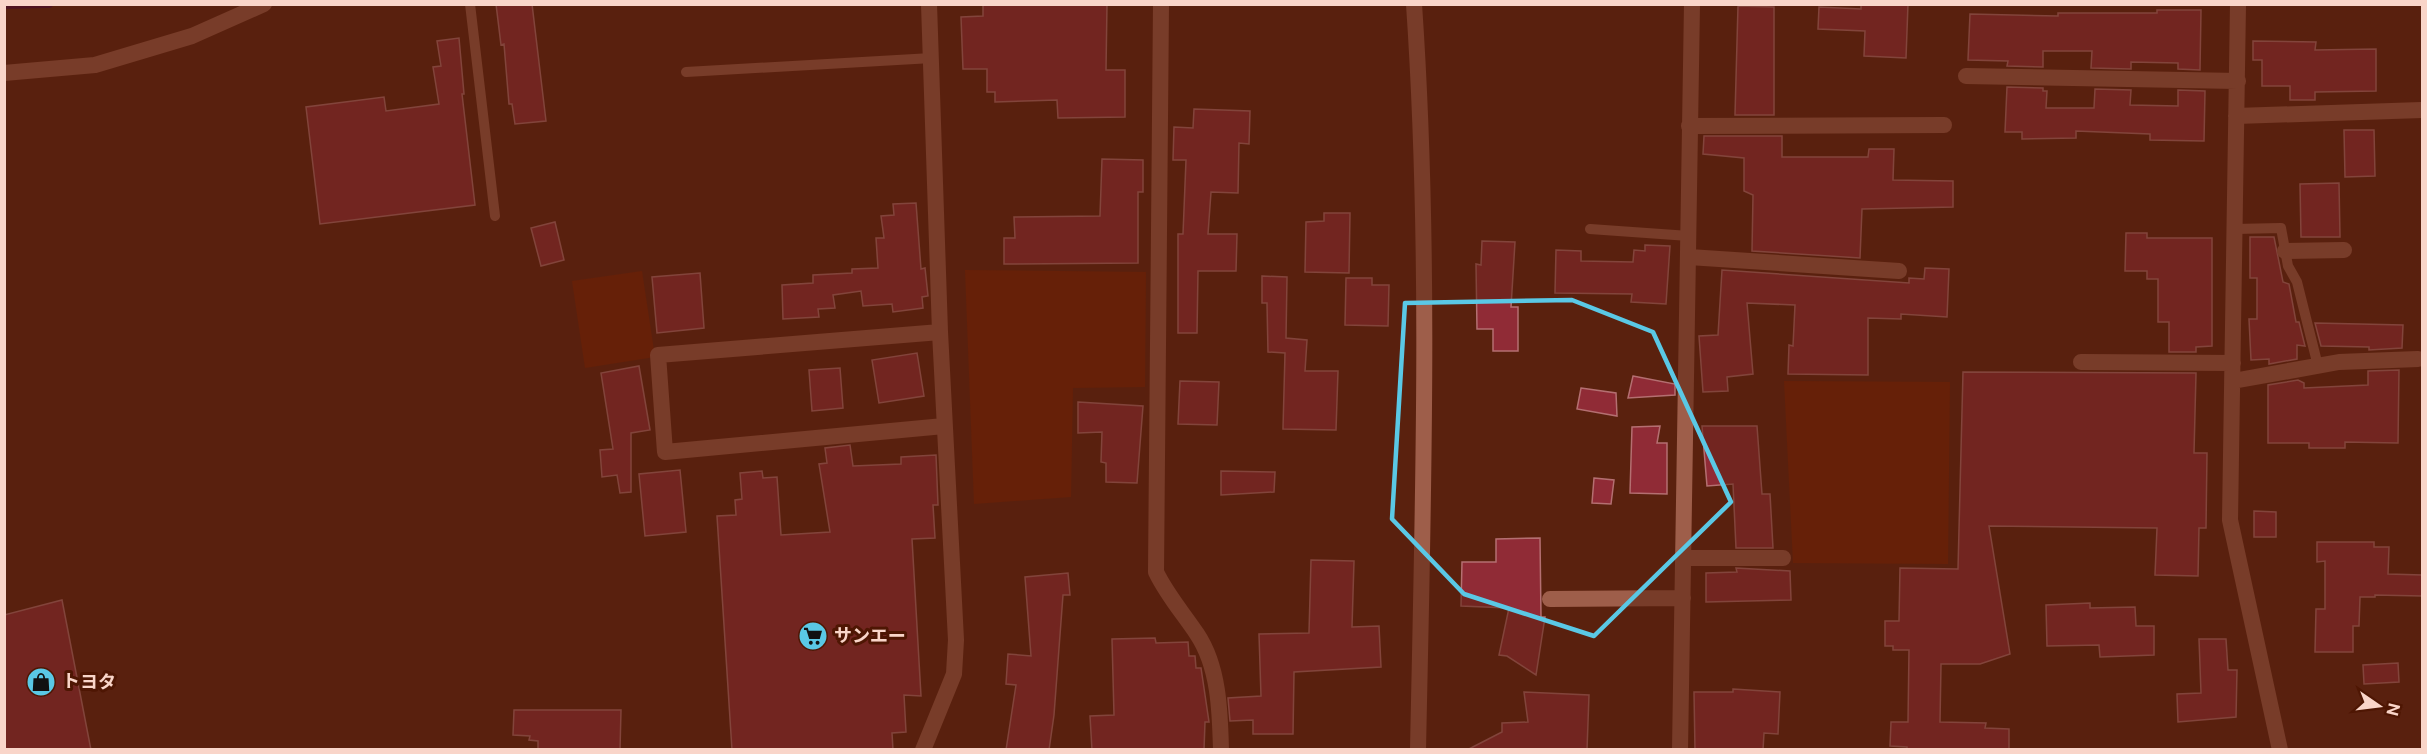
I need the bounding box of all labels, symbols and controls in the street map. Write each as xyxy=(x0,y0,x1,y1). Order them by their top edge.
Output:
supermarket icon: サンエー xyxy=(797,620,829,652)
place label: サンエー xyxy=(834,625,906,646)
shop icon: トヨタ xyxy=(25,666,57,698)
place label: トヨタ xyxy=(62,671,116,692)
north arrow xyxy=(2349,676,2409,736)
text: N xyxy=(2382,701,2404,718)

